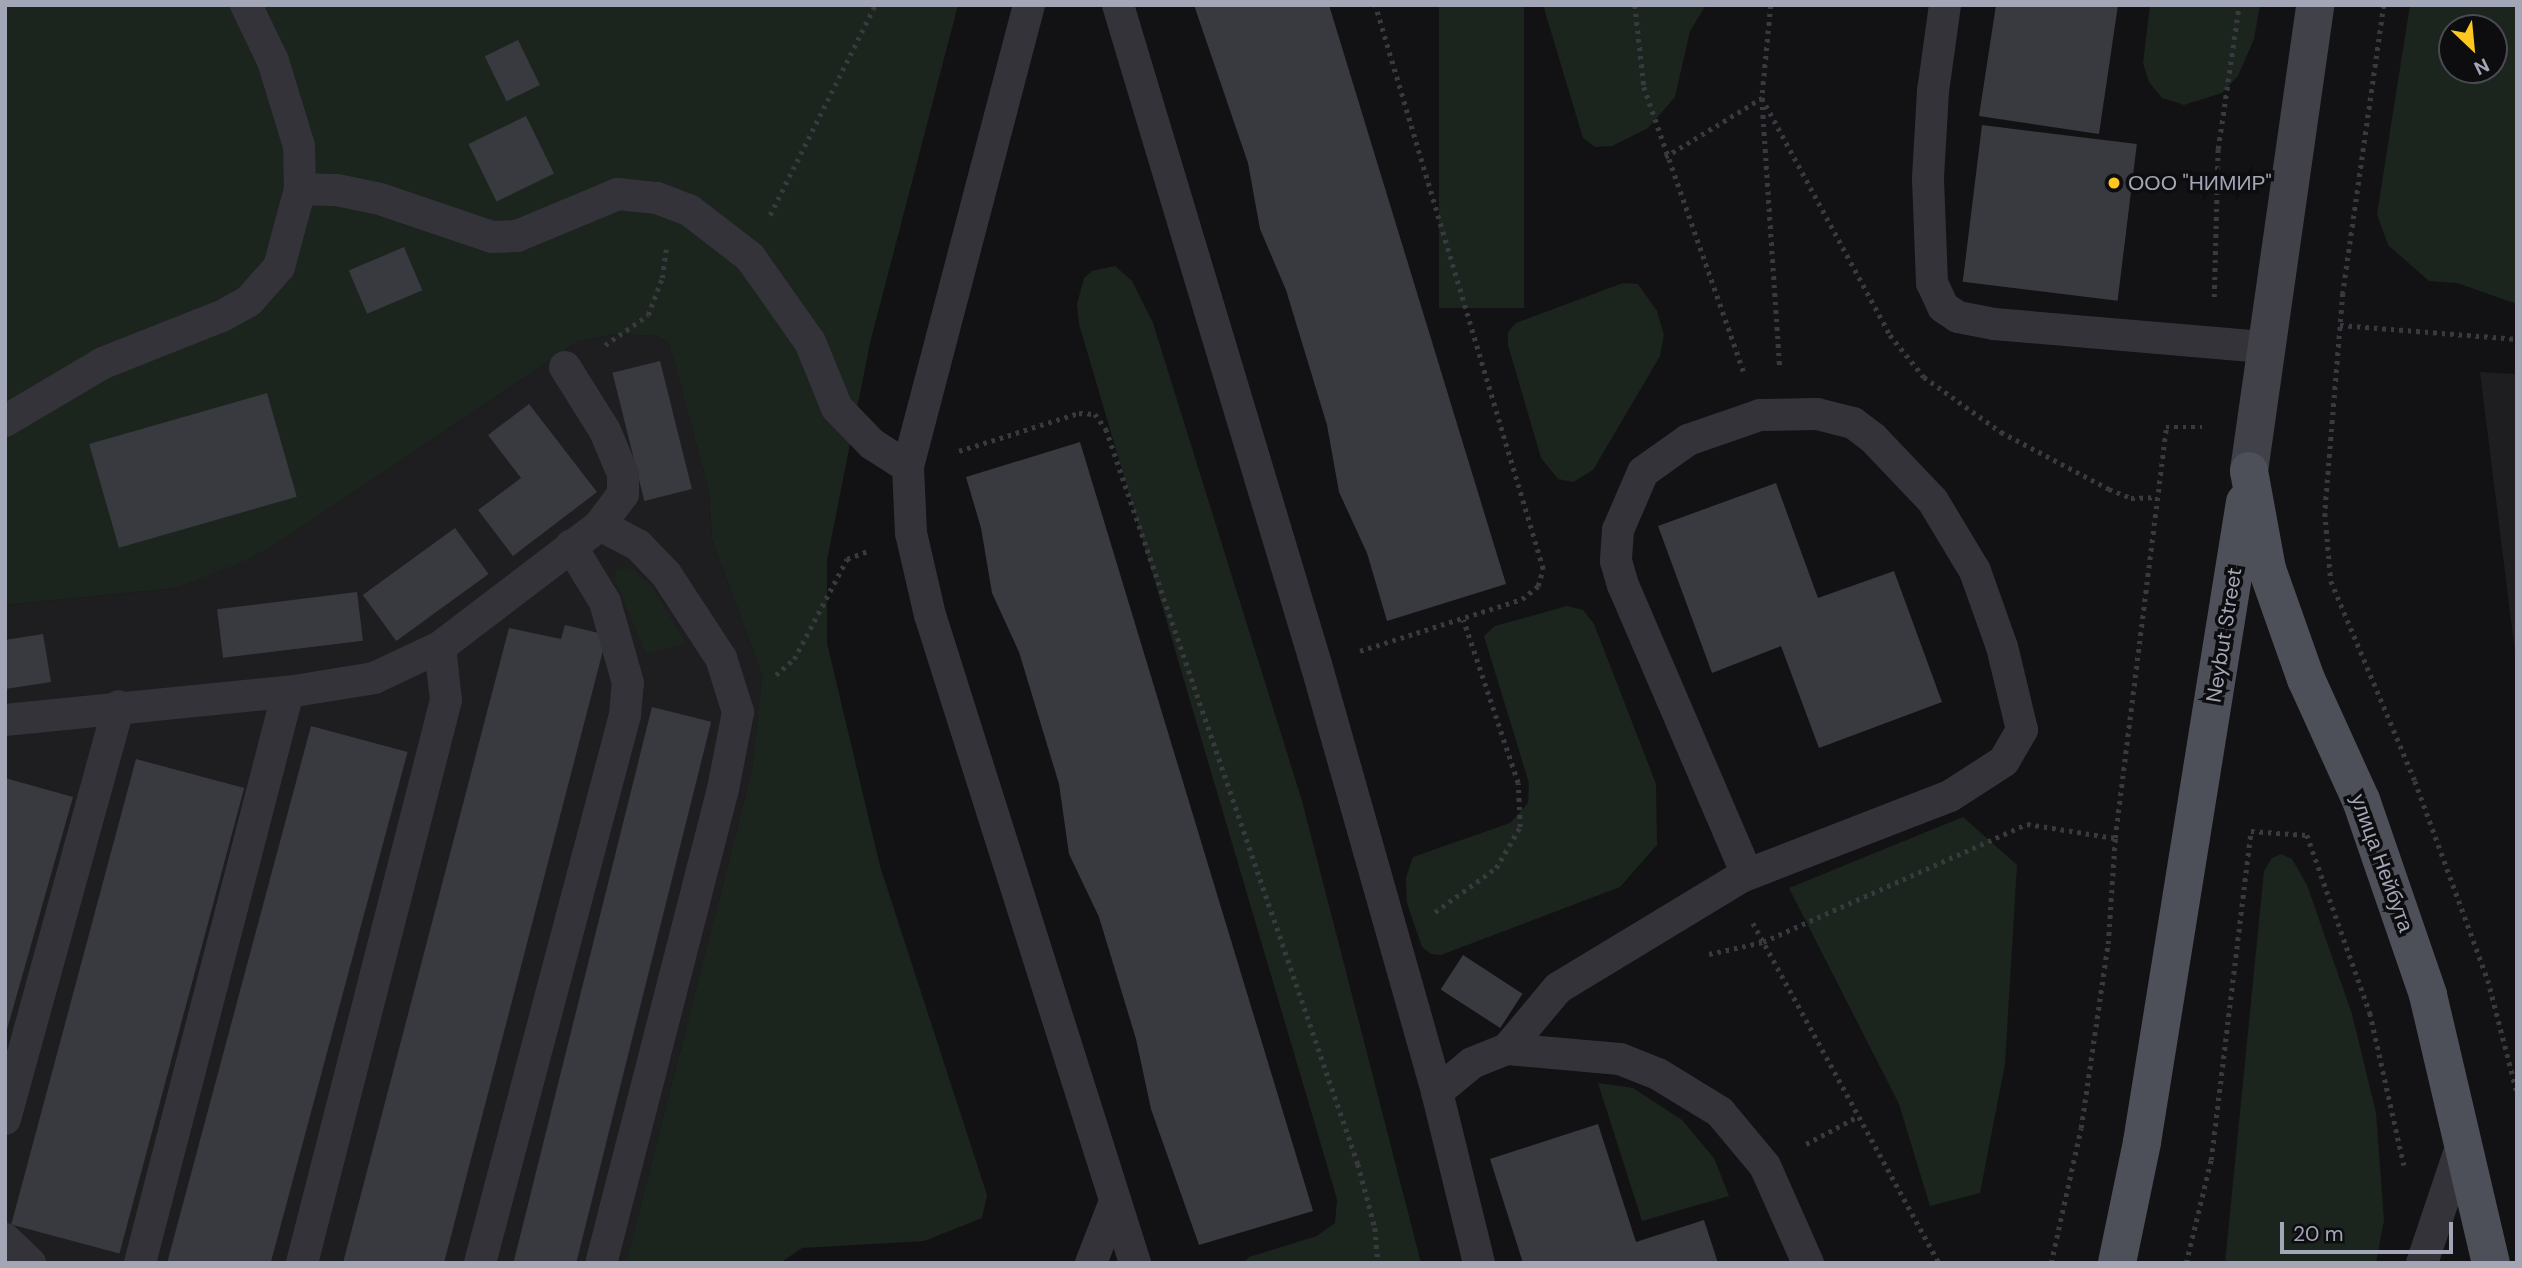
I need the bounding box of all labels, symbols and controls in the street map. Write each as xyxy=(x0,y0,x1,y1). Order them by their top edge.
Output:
north arrow xyxy=(2438,14,2508,84)
text: N xyxy=(2470,52,2493,81)
place label: ООО "НИМИР" xyxy=(2128,170,2272,196)
marker: ООО "НИМИР" xyxy=(2106,175,2122,191)
street label: Neybut Street xyxy=(2201,566,2247,704)
street label: улица Нейбута xyxy=(2345,791,2419,935)
scale bar xyxy=(2284,1208,2457,1252)
text: 20 m xyxy=(2293,1220,2344,1248)

